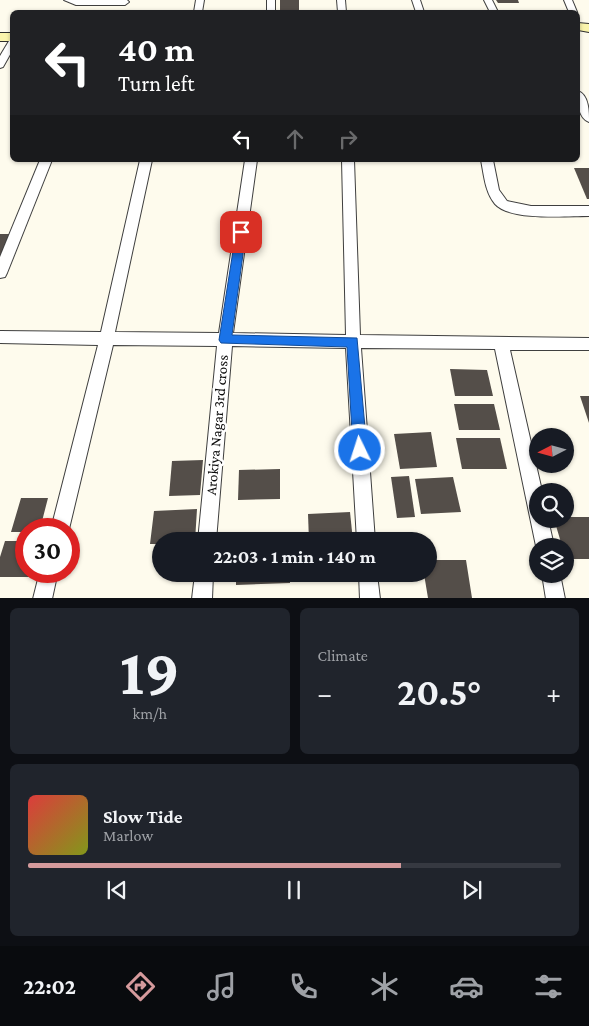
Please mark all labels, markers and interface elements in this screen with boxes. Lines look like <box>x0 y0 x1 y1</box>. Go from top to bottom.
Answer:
icon: left <box>35 30 100 95</box>
text: 40 m <box>118 30 195 69</box>
text: Turn left <box>118 71 195 96</box>
icon: left <box>228 125 256 153</box>
icon: ahead <box>281 125 309 153</box>
icon: right <box>334 125 362 153</box>
pin <box>220 211 262 253</box>
icon: arrive <box>227 218 255 246</box>
street label: Arokiya Nagar 3rd cross <box>203 354 232 496</box>
position arrow <box>333 423 385 475</box>
north arrow <box>529 428 574 472</box>
map controls <box>529 428 574 583</box>
button: search <box>529 483 574 528</box>
speed limit sign: 30 <box>15 518 80 583</box>
button: layers <box>529 538 574 583</box>
text: 22:03 · 1 min · 140 m <box>213 546 376 567</box>
text: 19 <box>120 636 180 708</box>
text: Climate <box>318 647 368 664</box>
text: 20.5° <box>397 671 482 713</box>
text: − <box>318 678 332 709</box>
text: + <box>546 678 561 709</box>
text: km/h <box>133 705 167 722</box>
text: Slow Tide <box>103 806 183 827</box>
text: Marlow <box>103 827 153 844</box>
icon: previous <box>103 876 131 904</box>
icon: pause <box>280 876 308 904</box>
icon: next <box>458 876 486 904</box>
icon: directions <box>123 969 158 1004</box>
icon: music <box>204 969 239 1004</box>
icon: phone <box>286 969 321 1004</box>
icon: climate <box>367 969 402 1004</box>
icon: car <box>449 969 484 1004</box>
icon: filters <box>531 969 566 1004</box>
text: 22:02 <box>23 974 76 999</box>

